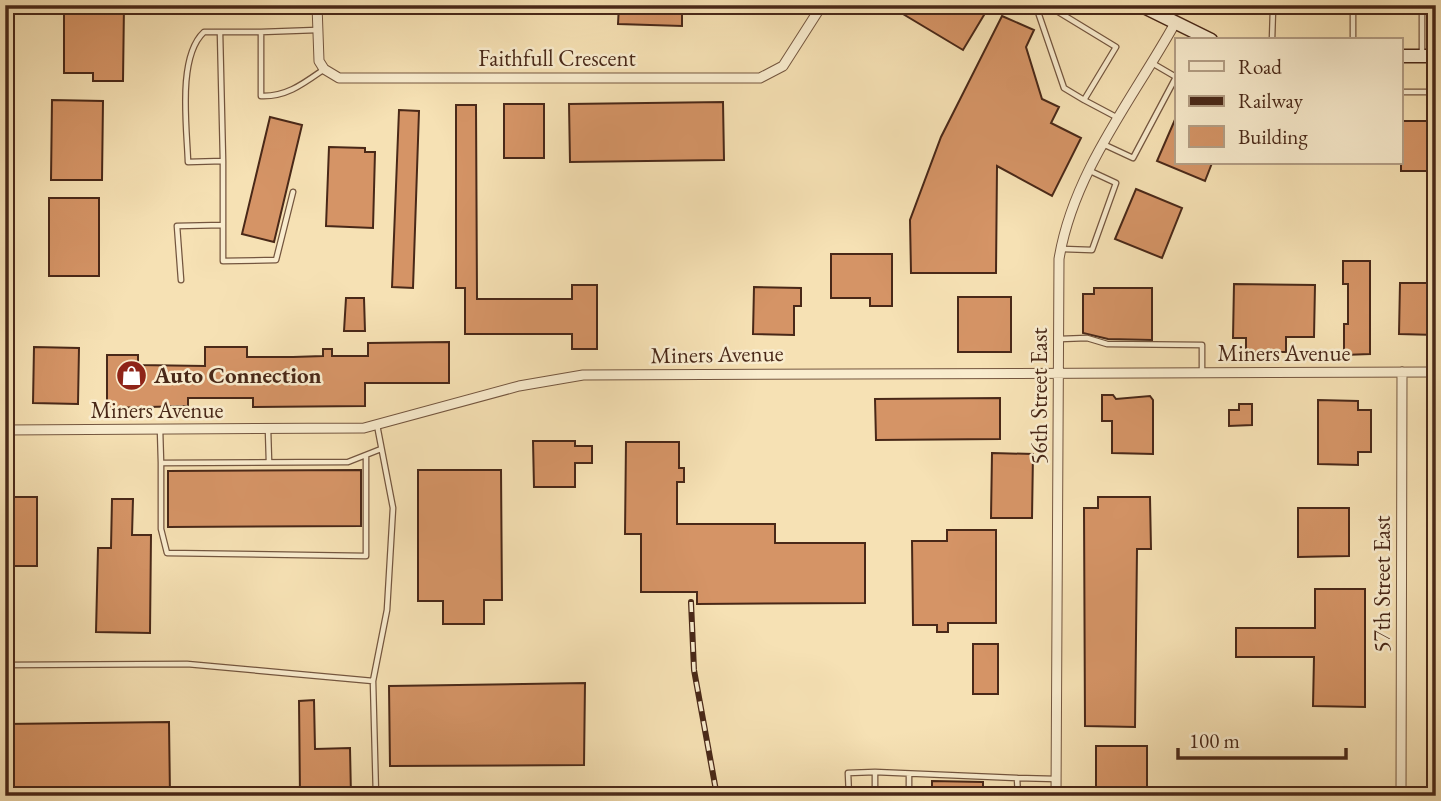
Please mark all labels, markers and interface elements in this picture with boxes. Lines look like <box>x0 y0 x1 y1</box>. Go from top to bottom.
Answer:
legend <box>1175 38 1402 164</box>
street label: Faithfull Crescent <box>478 43 637 73</box>
text: Road <box>1238 53 1282 80</box>
text: Railway <box>1238 87 1304 114</box>
text: Building <box>1238 123 1308 150</box>
street label: 56th Street East <box>1024 327 1054 465</box>
street label: Miners Avenue <box>650 338 784 370</box>
street label: Miners Avenue <box>1217 338 1351 368</box>
shop icon: Auto Connection <box>114 358 148 392</box>
place label: Auto Connection <box>153 360 322 390</box>
street label: Miners Avenue <box>90 395 224 425</box>
street label: 57th Street East <box>1367 515 1397 653</box>
scale bar <box>1178 717 1346 761</box>
text: 100 m <box>1189 727 1240 754</box>

